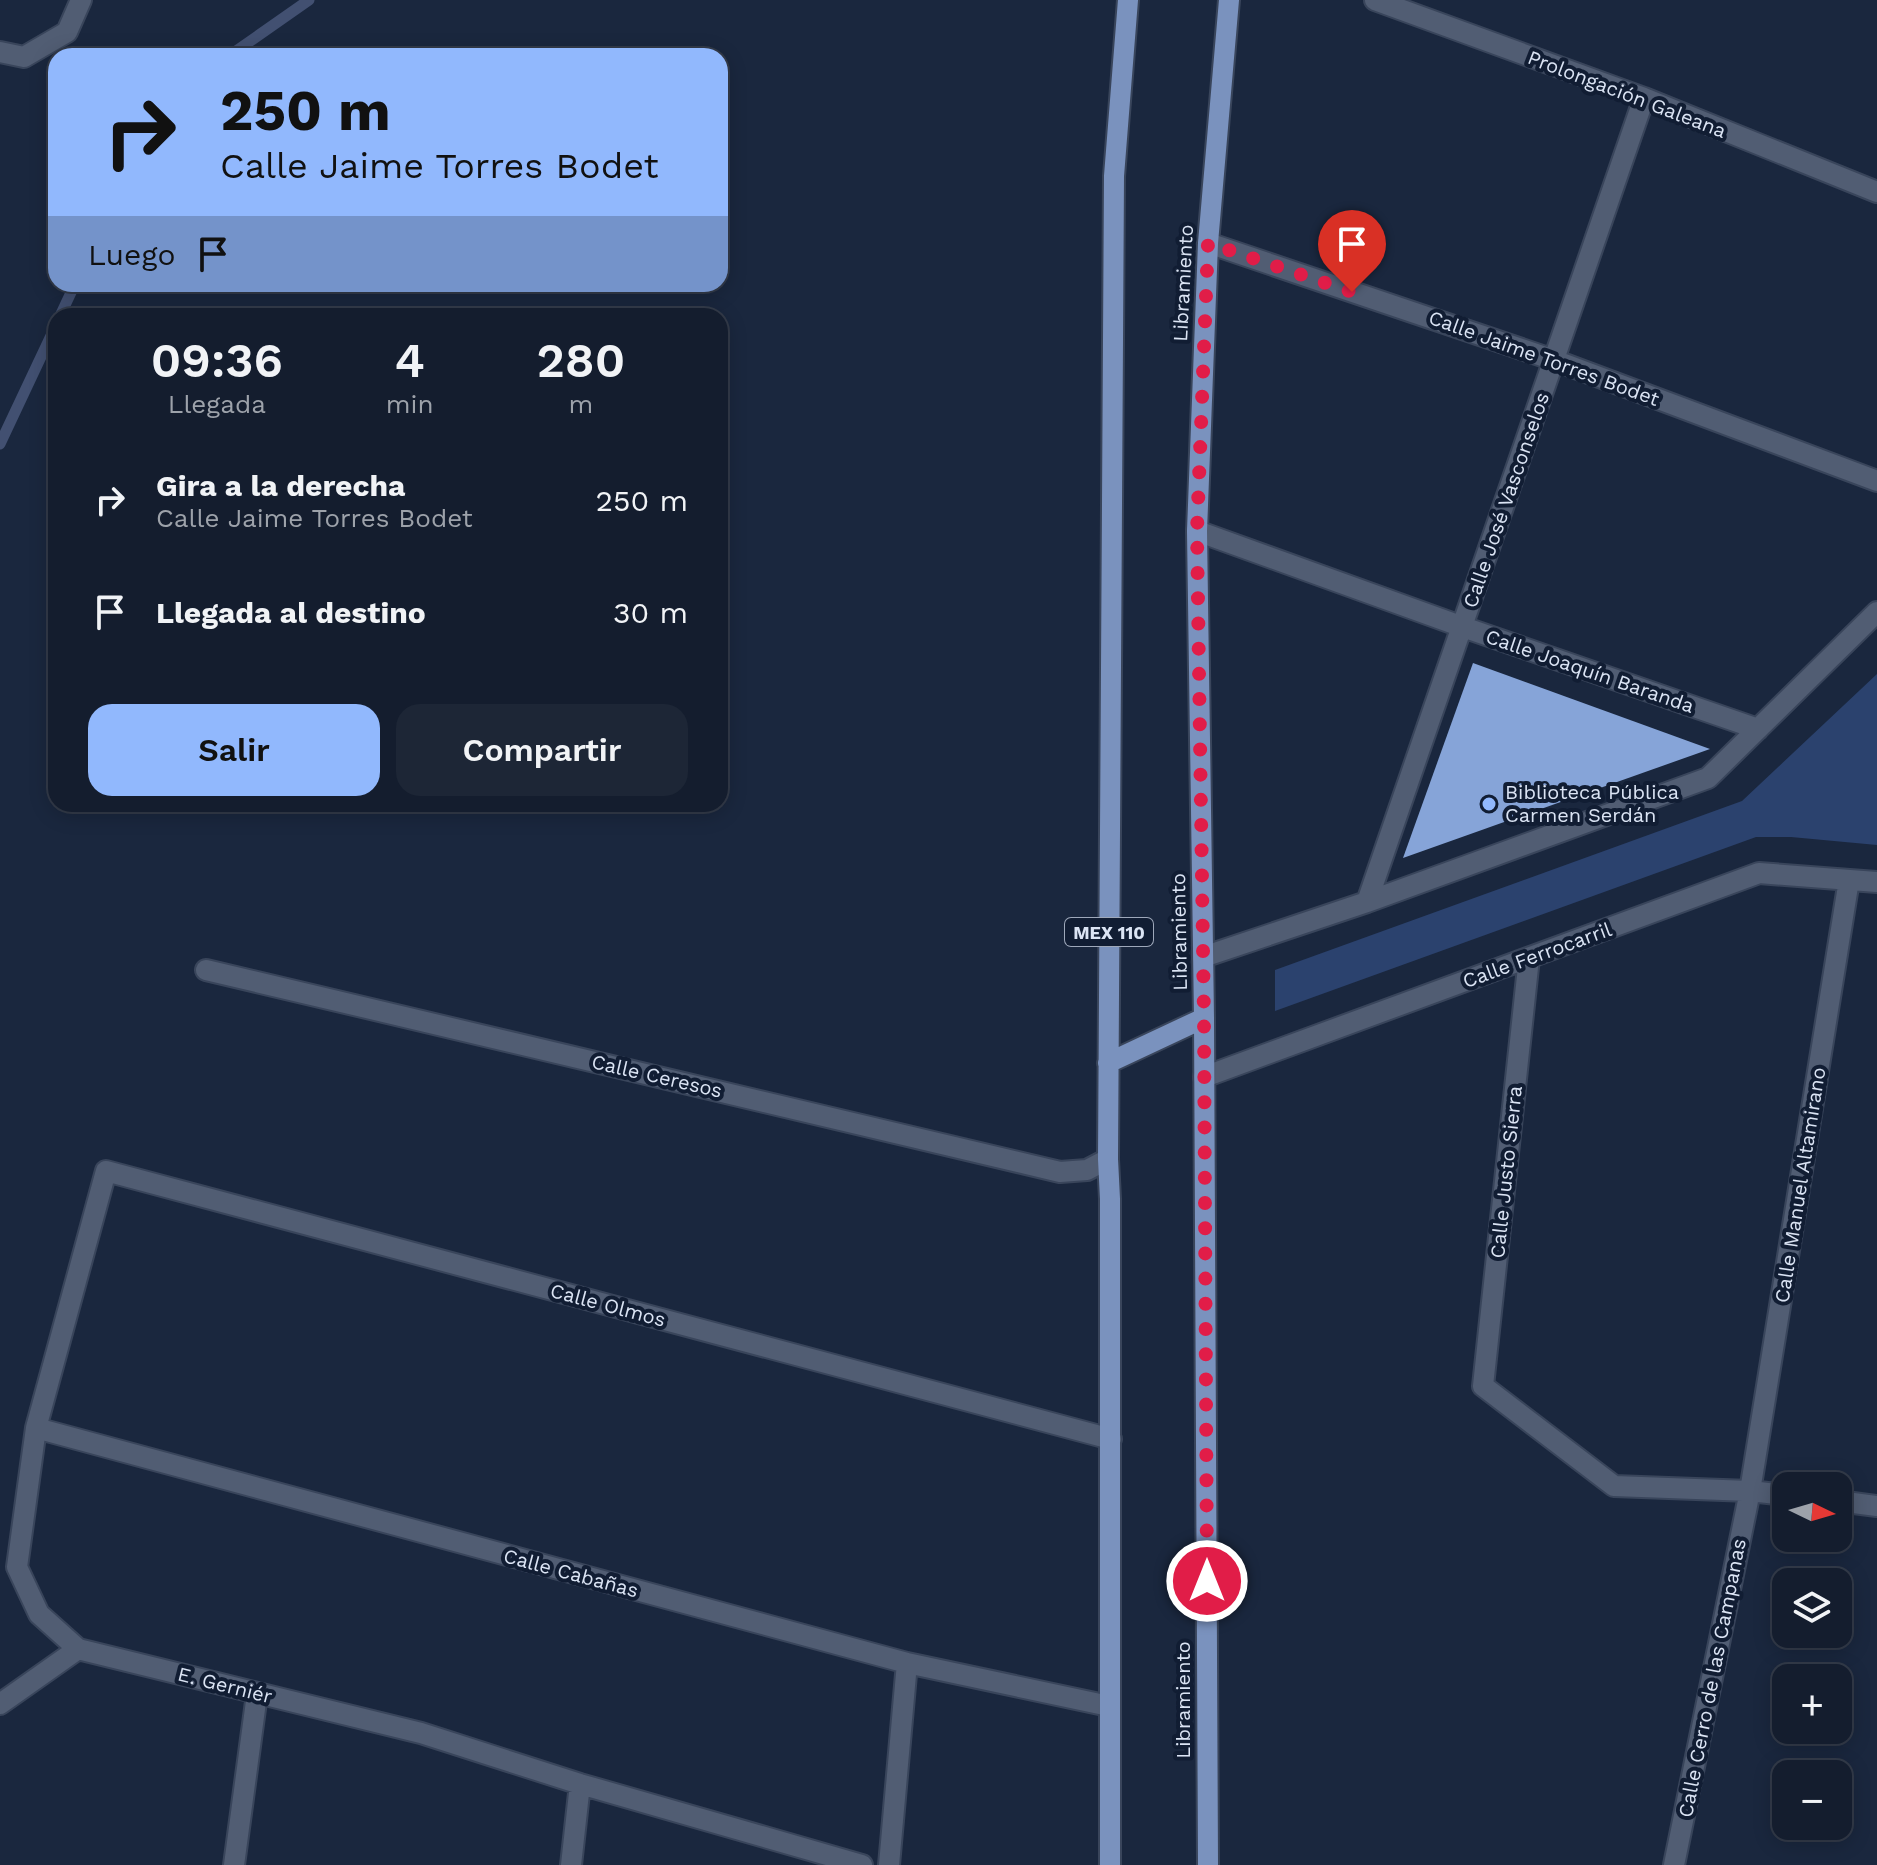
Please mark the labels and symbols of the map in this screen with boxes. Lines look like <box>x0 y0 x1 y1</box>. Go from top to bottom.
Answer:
street label: Prolongación Galeana <box>1524 45 1730 143</box>
pin <box>1318 210 1386 292</box>
street label: Libramiento <box>1168 224 1198 342</box>
street label: Calle Jaime Torres Bodet <box>1425 305 1663 411</box>
street label: Calle José Vasconselos <box>1458 389 1554 611</box>
street label: Calle Joaquín Baranda <box>1483 624 1697 718</box>
place label: Biblioteca Pública Carmen Serdán <box>1505 780 1679 827</box>
marker: Biblioteca Pública Carmen Serdán <box>1480 795 1498 813</box>
street label: Libramiento <box>1166 873 1192 991</box>
street label: Calle Ferrocarril <box>1459 917 1615 993</box>
road number: MEX 110 <box>1065 918 1153 946</box>
street label: Calle Ceresos <box>589 1049 725 1103</box>
street label: Calle Manuel Altamirano <box>1770 1065 1830 1305</box>
street label: Calle Justo Sierra <box>1485 1085 1527 1259</box>
street label: Calle Olmos <box>548 1278 668 1332</box>
north arrow <box>1772 1472 1852 1552</box>
street label: Calle Cerro de las Campanas <box>1673 1537 1751 1819</box>
position arrow <box>1165 1539 1249 1623</box>
street label: Calle Cabañas <box>501 1543 641 1603</box>
street label: Libramiento <box>1171 1641 1195 1759</box>
street label: E. Gerniér <box>175 1662 275 1708</box>

